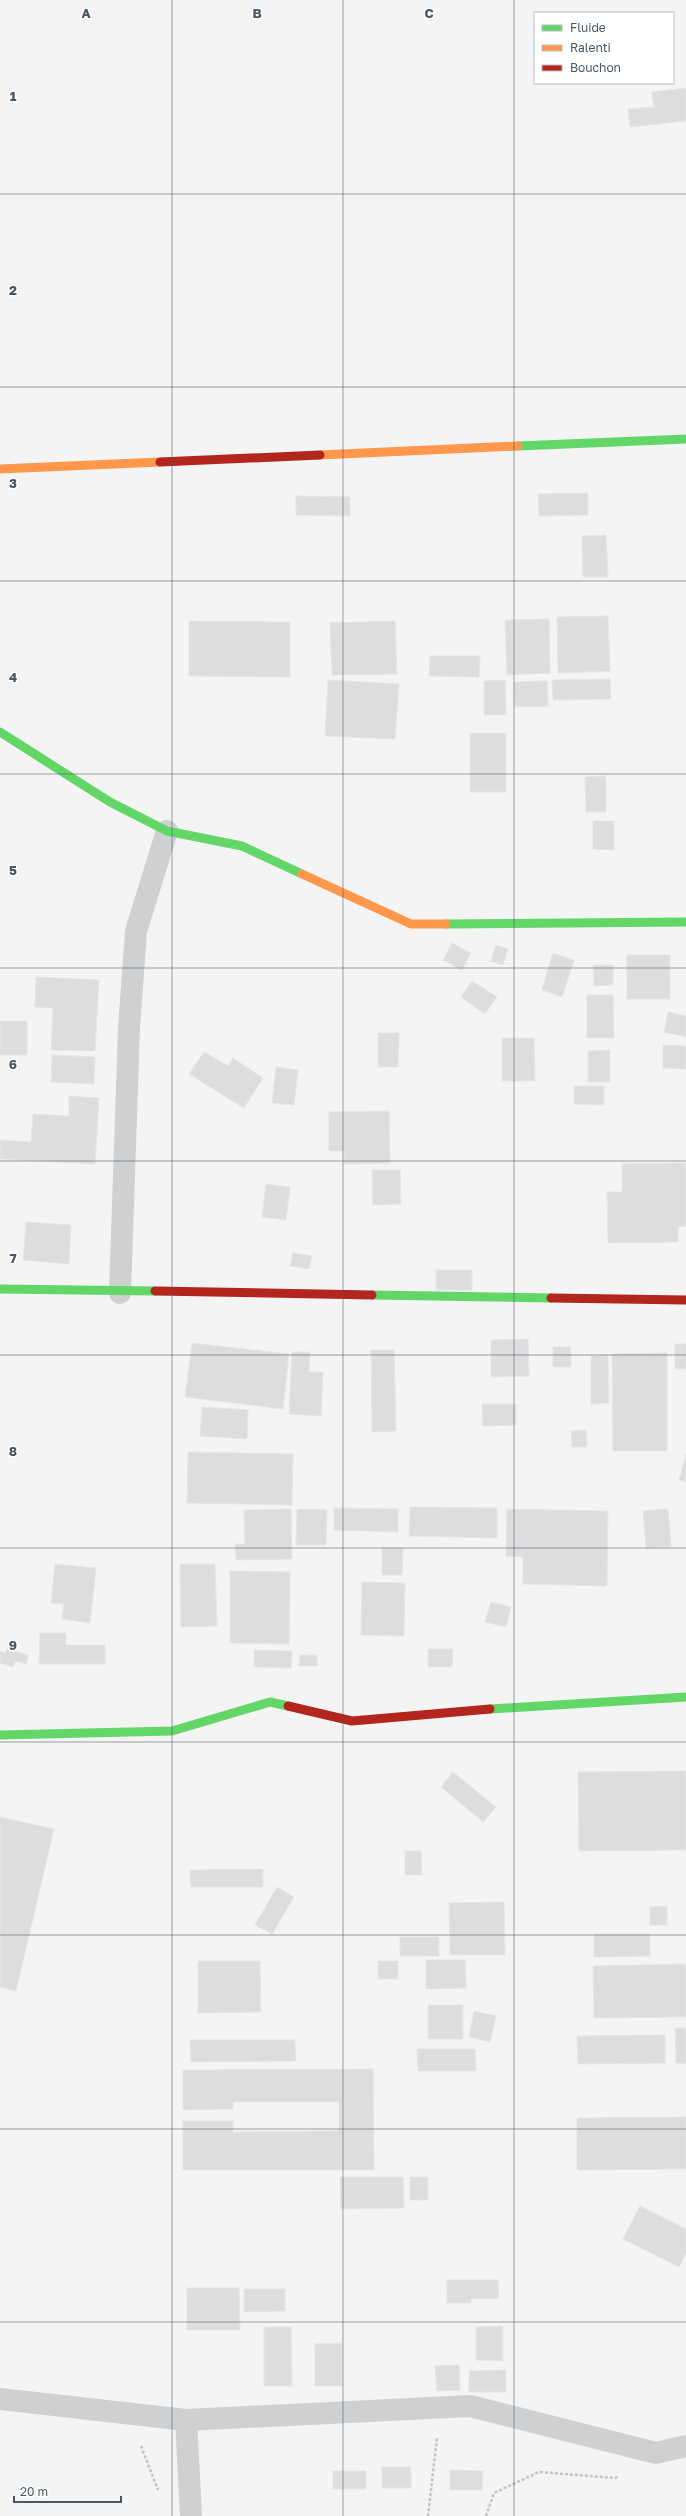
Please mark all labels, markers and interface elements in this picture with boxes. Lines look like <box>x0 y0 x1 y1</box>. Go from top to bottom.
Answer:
text: A <box>81 5 91 21</box>
text: B <box>252 5 262 21</box>
text: C <box>424 5 434 21</box>
legend <box>534 12 674 84</box>
text: Fluide <box>570 20 606 35</box>
text: Ralenti <box>570 40 611 55</box>
text: Bouchon <box>570 60 621 75</box>
text: 1 <box>10 88 17 104</box>
text: 2 <box>9 282 17 298</box>
text: 3 <box>9 475 17 491</box>
text: 4 <box>9 669 17 685</box>
text: 5 <box>9 862 17 878</box>
text: 6 <box>9 1056 17 1072</box>
text: 7 <box>9 1250 17 1266</box>
text: 8 <box>9 1443 17 1459</box>
text: 9 <box>9 1637 17 1653</box>
scale bar <box>14 2478 121 2504</box>
text: 20 m <box>20 2484 48 2499</box>

